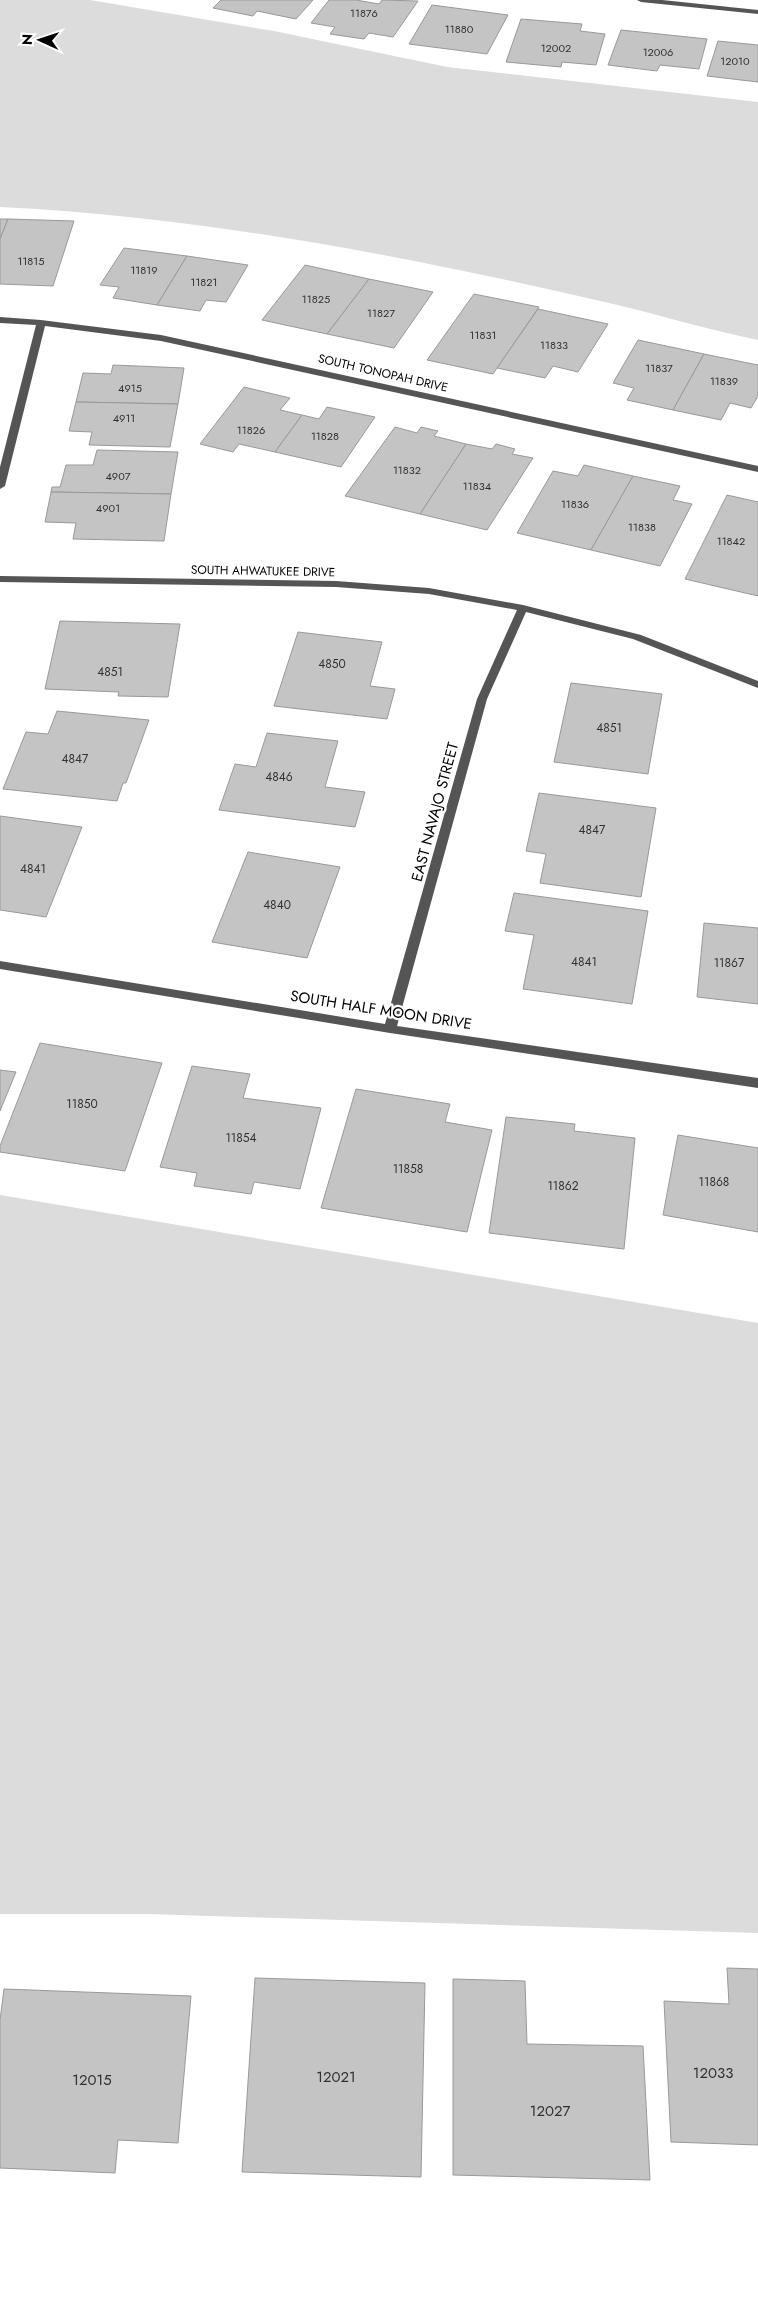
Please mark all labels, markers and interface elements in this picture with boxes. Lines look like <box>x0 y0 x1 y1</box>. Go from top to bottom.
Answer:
house number: 11876 <box>350 5 378 21</box>
north arrow <box>15 15 65 65</box>
house number: 11880 <box>445 21 474 37</box>
text: N <box>17 33 37 45</box>
house number: 12002 <box>541 40 571 56</box>
house number: 12006 <box>643 44 673 60</box>
house number: 12010 <box>720 53 750 69</box>
house number: 11815 <box>17 253 45 269</box>
house number: 11819 <box>130 262 158 278</box>
house number: 11821 <box>190 274 218 290</box>
house number: 11825 <box>302 291 330 307</box>
house number: 11827 <box>367 305 395 321</box>
house number: 11831 <box>470 327 496 343</box>
house number: 11833 <box>540 337 568 353</box>
street label: SOUTH TONOPAH DRIVE <box>316 349 450 397</box>
house number: 11837 <box>645 360 673 376</box>
house number: 11839 <box>710 373 738 389</box>
house number: 4915 <box>118 380 142 396</box>
house number: 4911 <box>113 410 135 426</box>
house number: 11826 <box>237 422 265 438</box>
house number: 11828 <box>311 428 339 444</box>
house number: 11832 <box>393 462 421 478</box>
house number: 4907 <box>105 468 131 484</box>
house number: 11834 <box>463 478 492 494</box>
house number: 11836 <box>561 496 589 512</box>
house number: 4901 <box>96 500 120 516</box>
house number: 11838 <box>628 519 656 535</box>
house number: 11842 <box>717 533 745 549</box>
street label: SOUTH AHWATUKEE DRIVE <box>191 561 335 581</box>
house number: 4850 <box>318 655 346 673</box>
house number: 4851 <box>97 663 123 681</box>
house number: 4851 <box>596 719 622 737</box>
street label: EAST NAVAJO STREET <box>406 740 464 884</box>
house number: 4847 <box>62 750 89 768</box>
house number: 4846 <box>265 768 293 786</box>
house number: 4847 <box>579 821 606 839</box>
house number: 4841 <box>20 860 46 878</box>
house number: 4840 <box>263 896 291 914</box>
house number: 4841 <box>571 953 597 971</box>
house number: 11867 <box>714 954 745 972</box>
street label: SOUTH HALF MOON DRIVE <box>289 985 473 1035</box>
house number: 11850 <box>66 1095 98 1113</box>
house number: 11854 <box>225 1129 257 1147</box>
house number: 11858 <box>393 1160 423 1178</box>
house number: 11868 <box>699 1173 729 1191</box>
house number: 11862 <box>547 1177 579 1195</box>
house number: 12033 <box>693 2062 733 2084</box>
house number: 12021 <box>316 2066 356 2088</box>
house number: 12015 <box>72 2069 112 2091</box>
house number: 12027 <box>530 2100 570 2122</box>

